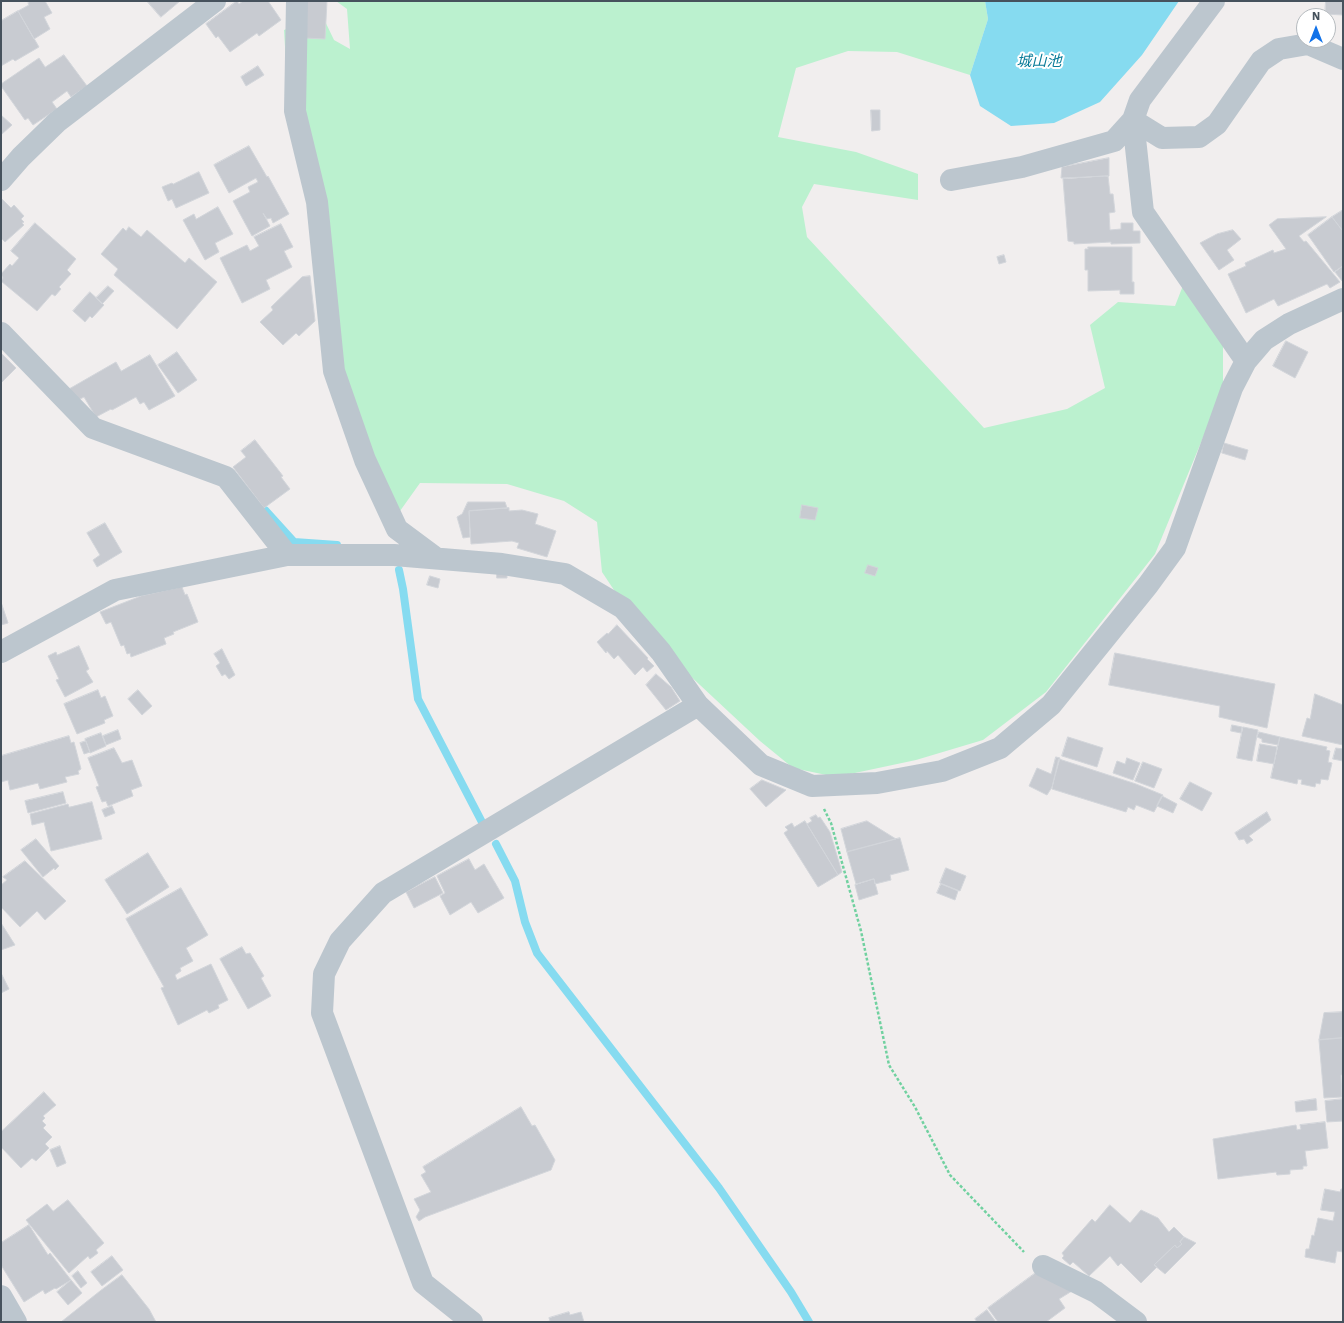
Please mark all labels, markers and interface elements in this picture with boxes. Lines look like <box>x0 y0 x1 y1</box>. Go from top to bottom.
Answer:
north arrow <box>1296 8 1336 48</box>
text: N <box>1312 10 1320 23</box>
water label: 城山池 <box>1017 53 1061 71</box>

